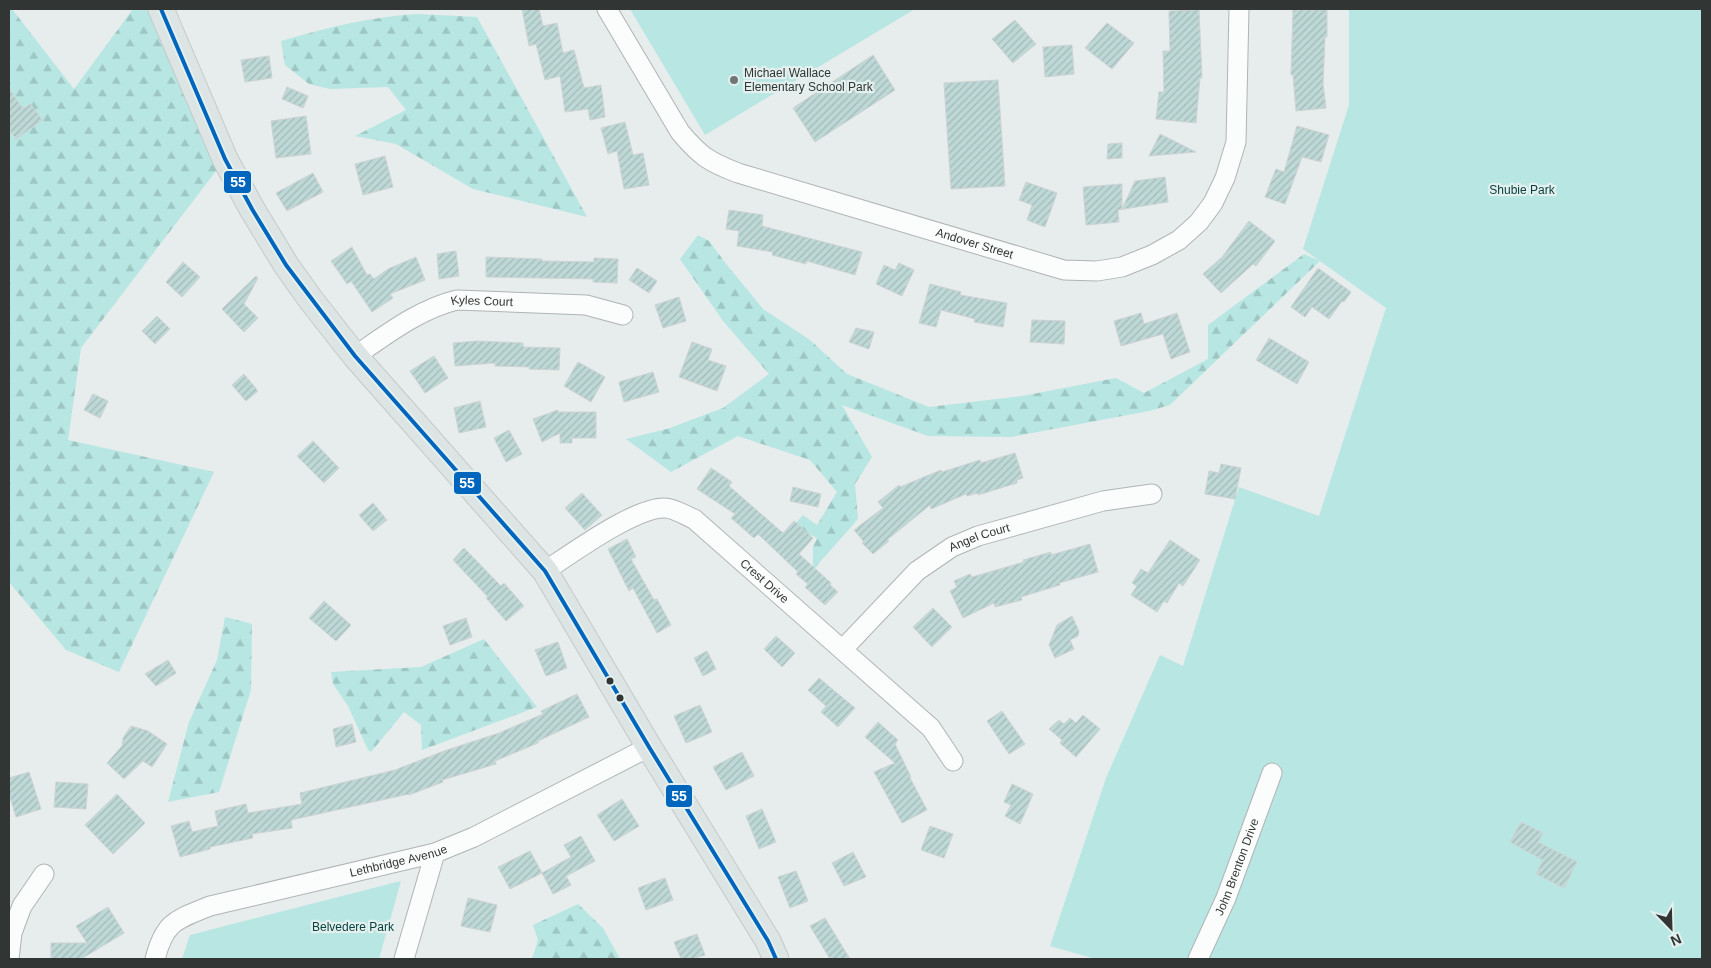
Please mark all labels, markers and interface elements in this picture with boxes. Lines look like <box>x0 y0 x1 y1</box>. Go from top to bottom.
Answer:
place label: Michael Wallace Elementary School Park <box>744 66 874 94</box>
marker: Michael Wallace Elementary School Park <box>728 74 740 86</box>
line badge: 55 <box>223 170 252 194</box>
text: 55 <box>230 174 246 190</box>
park label: Shubie Park <box>1489 183 1556 197</box>
street label: Andover Street <box>934 225 1016 262</box>
street label: Kyles Court <box>449 293 514 309</box>
line badge: 55 <box>453 471 482 495</box>
text: 55 <box>459 475 475 491</box>
street label: Angel Court <box>947 520 1012 554</box>
street label: Crest Drive <box>737 556 792 606</box>
unlabelled marker <box>605 676 615 686</box>
unlabelled marker <box>615 693 625 703</box>
line badge: 55 <box>665 784 693 808</box>
text: 55 <box>671 788 687 804</box>
street label: John Brenton Drive <box>1212 816 1262 918</box>
street label: Lethbridge Avenue <box>348 842 450 880</box>
north arrow <box>1646 903 1696 953</box>
park label: Belvedere Park <box>312 920 395 934</box>
text: N <box>1668 931 1684 949</box>

